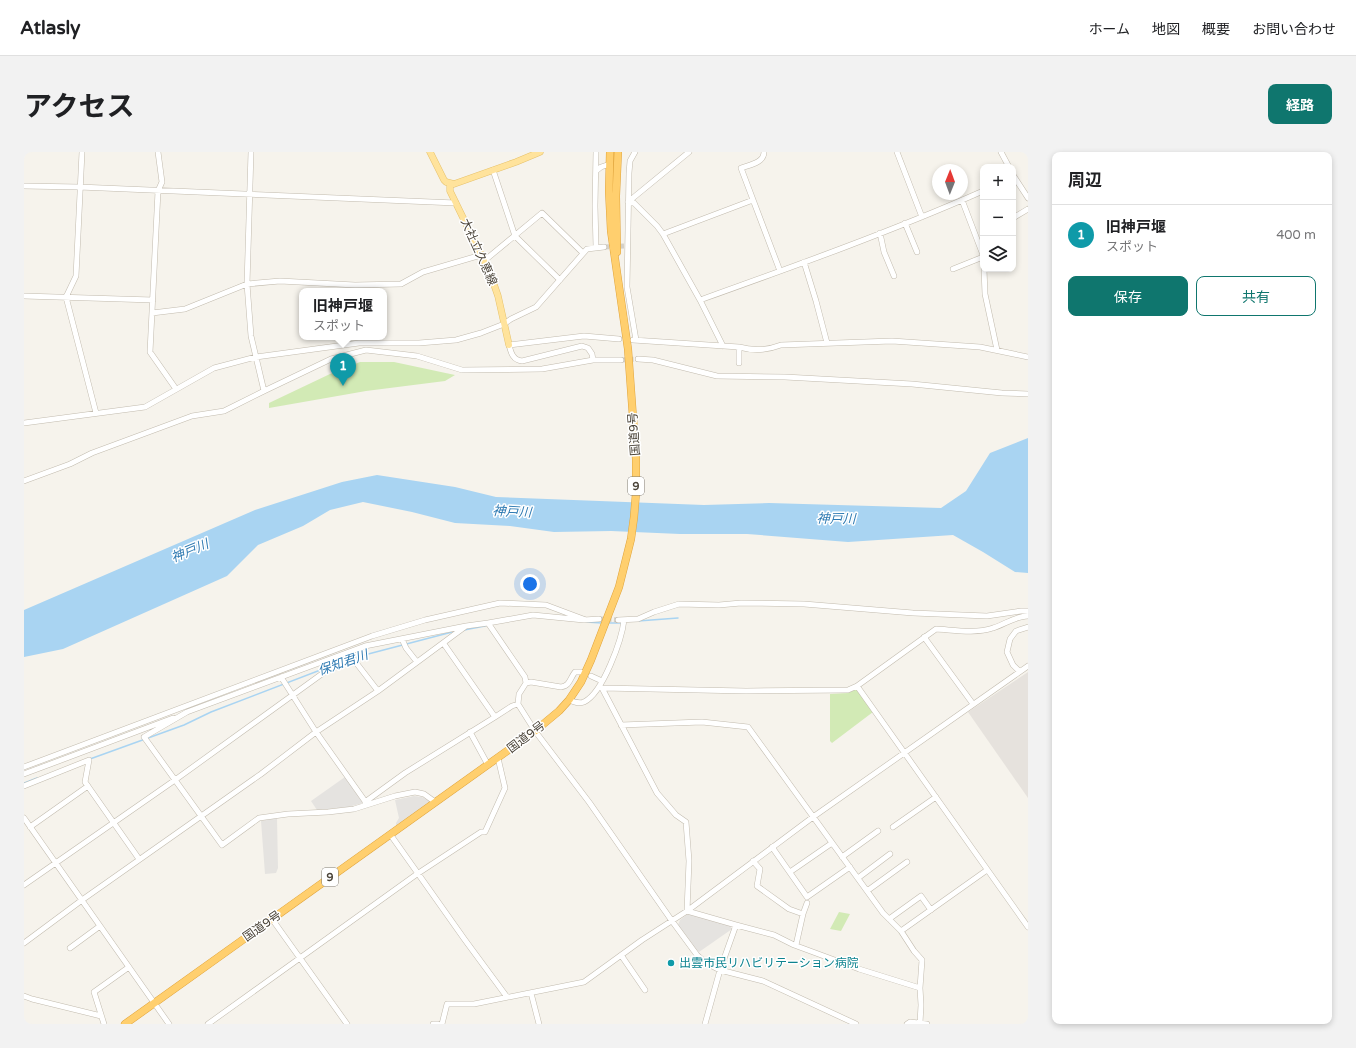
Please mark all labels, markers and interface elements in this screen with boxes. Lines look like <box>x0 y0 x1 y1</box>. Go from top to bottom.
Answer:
text: Atlasly <box>20 17 80 39</box>
text: ホーム <box>1088 21 1130 38</box>
text: 地図 <box>1152 21 1180 38</box>
text: 概要 <box>1202 21 1230 38</box>
text: お問い合わせ <box>1252 21 1336 38</box>
button: 経路 <box>1268 84 1332 124</box>
text: アクセス <box>24 90 135 124</box>
north arrow <box>932 164 968 200</box>
map controls <box>980 164 1016 272</box>
button: + <box>980 164 1016 200</box>
text: 周辺 <box>1068 170 1102 191</box>
button: − <box>980 200 1016 236</box>
street label: 大社立久恵線 <box>458 216 500 288</box>
text: 旧神戸堰 <box>1106 218 1166 236</box>
text: 1 <box>1077 227 1085 243</box>
text: 400 m <box>1276 227 1316 243</box>
button: layers <box>980 236 1016 272</box>
text: スポット <box>1106 239 1158 255</box>
button: 保存 <box>1068 276 1188 316</box>
button: 共有 <box>1196 276 1316 316</box>
popup <box>299 288 387 340</box>
text: 旧神戸堰 <box>313 297 373 315</box>
text: スポット <box>313 318 365 334</box>
pin: 1 <box>330 353 356 386</box>
street label: 国道9号 <box>625 412 643 456</box>
road number: 9 <box>628 477 644 495</box>
water label: 神戸川 <box>492 503 534 521</box>
water label: 神戸川 <box>816 511 858 527</box>
water label: 神戸川 <box>169 535 213 566</box>
your location <box>520 574 540 594</box>
water label: 保知君川 <box>316 646 372 679</box>
street label: 国道9号 <box>504 718 548 756</box>
road number: 9 <box>322 868 338 886</box>
street label: 国道9号 <box>240 908 284 944</box>
place label: 出雲市民リハビリテーション病院 <box>679 956 859 970</box>
marker: 出雲市民リハビリテーション病院 <box>666 958 676 968</box>

